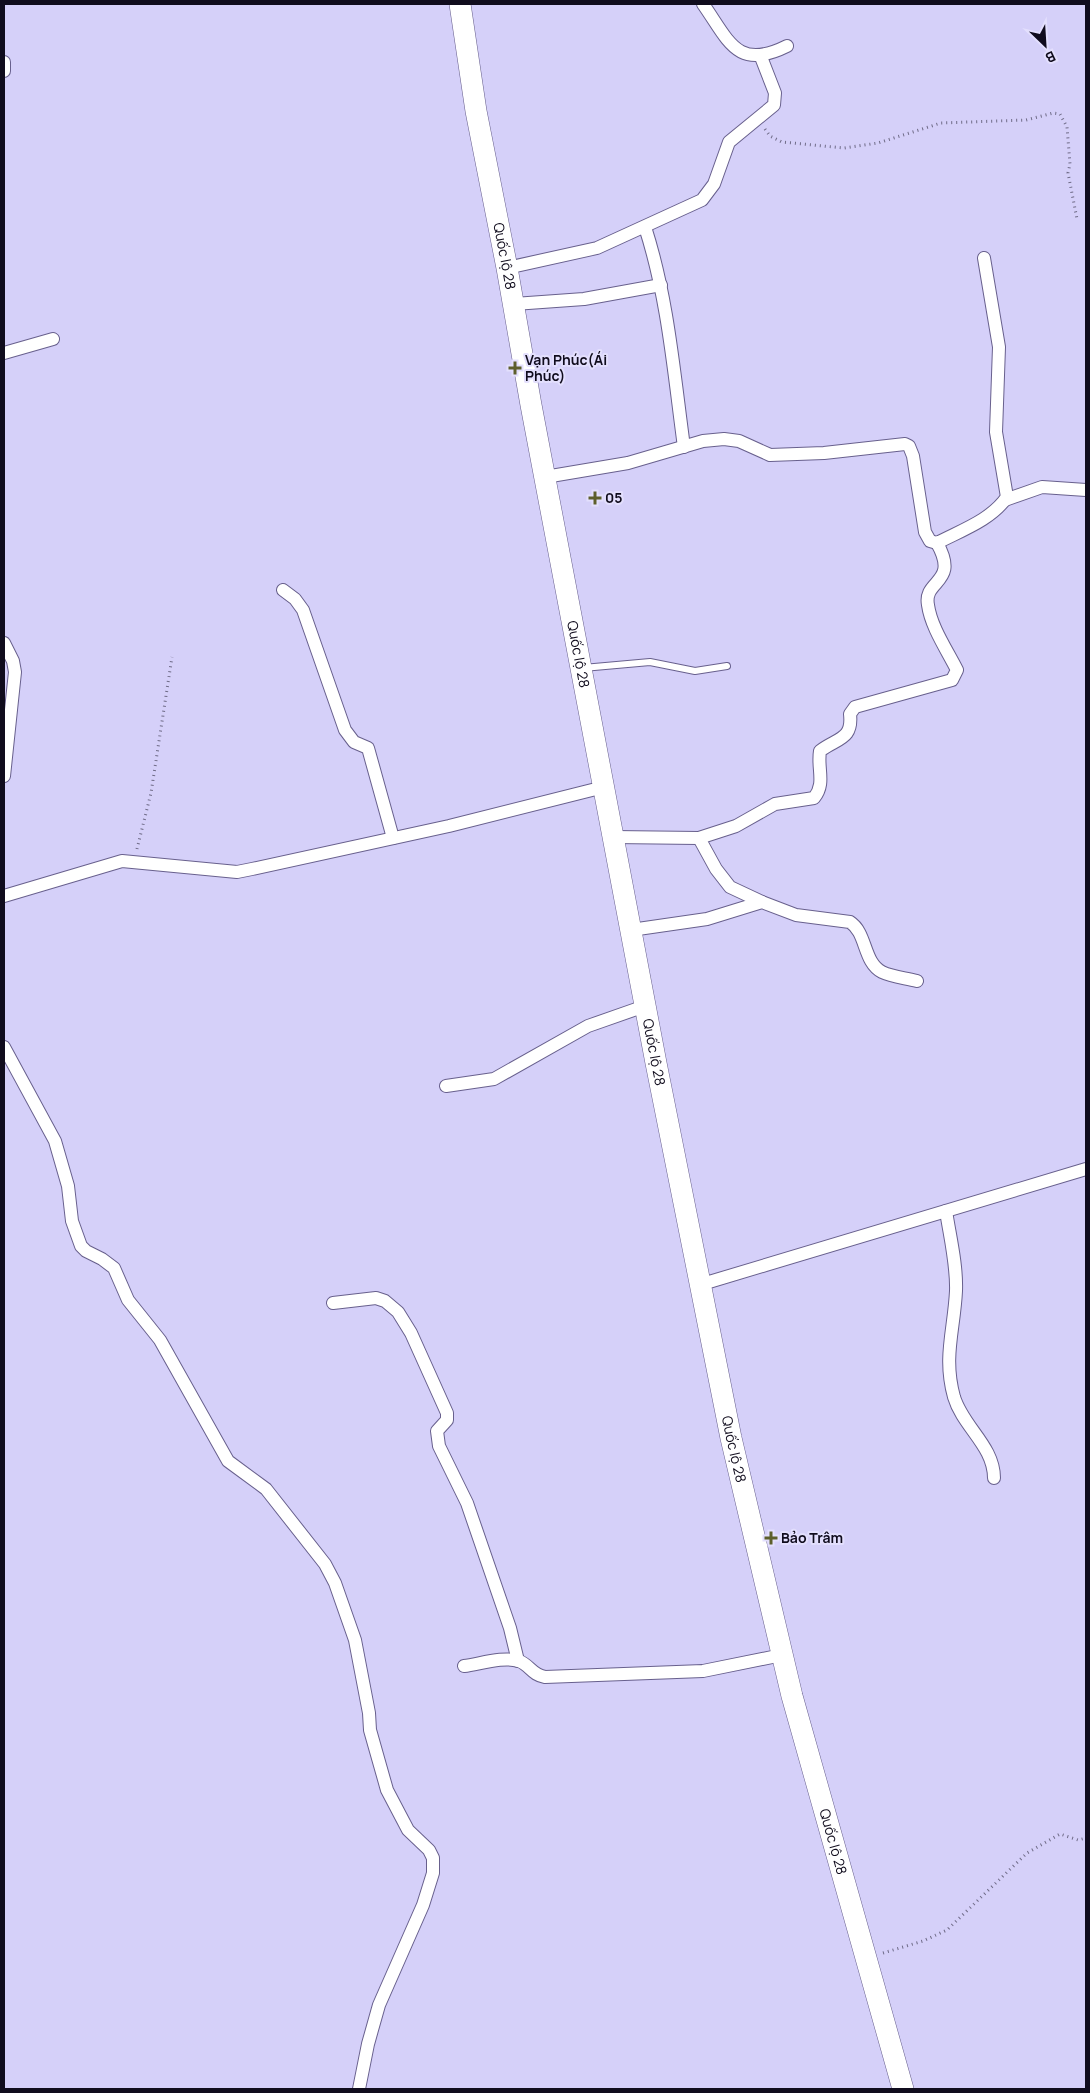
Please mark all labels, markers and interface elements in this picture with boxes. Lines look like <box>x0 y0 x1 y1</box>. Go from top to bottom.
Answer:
north arrow <box>1020 20 1070 70</box>
text: B <box>1043 47 1059 68</box>
street label: Quốc lộ 28 <box>489 221 521 291</box>
place label: Vạn Phúc(Ái Phúc) <box>525 350 607 385</box>
marker: Vạn Phúc(Ái Phúc) <box>509 362 521 374</box>
place label: 05 <box>605 488 622 507</box>
marker: 05 <box>589 492 601 504</box>
street label: Quốc lộ 28 <box>563 619 594 689</box>
street label: Quốc lộ 28 <box>639 1017 670 1087</box>
street label: Quốc lộ 28 <box>718 1414 751 1484</box>
place label: Bảo Trâm <box>781 1528 843 1547</box>
marker: Bảo Trâm <box>765 1532 777 1544</box>
street label: Quốc lộ 28 <box>815 1806 852 1877</box>

